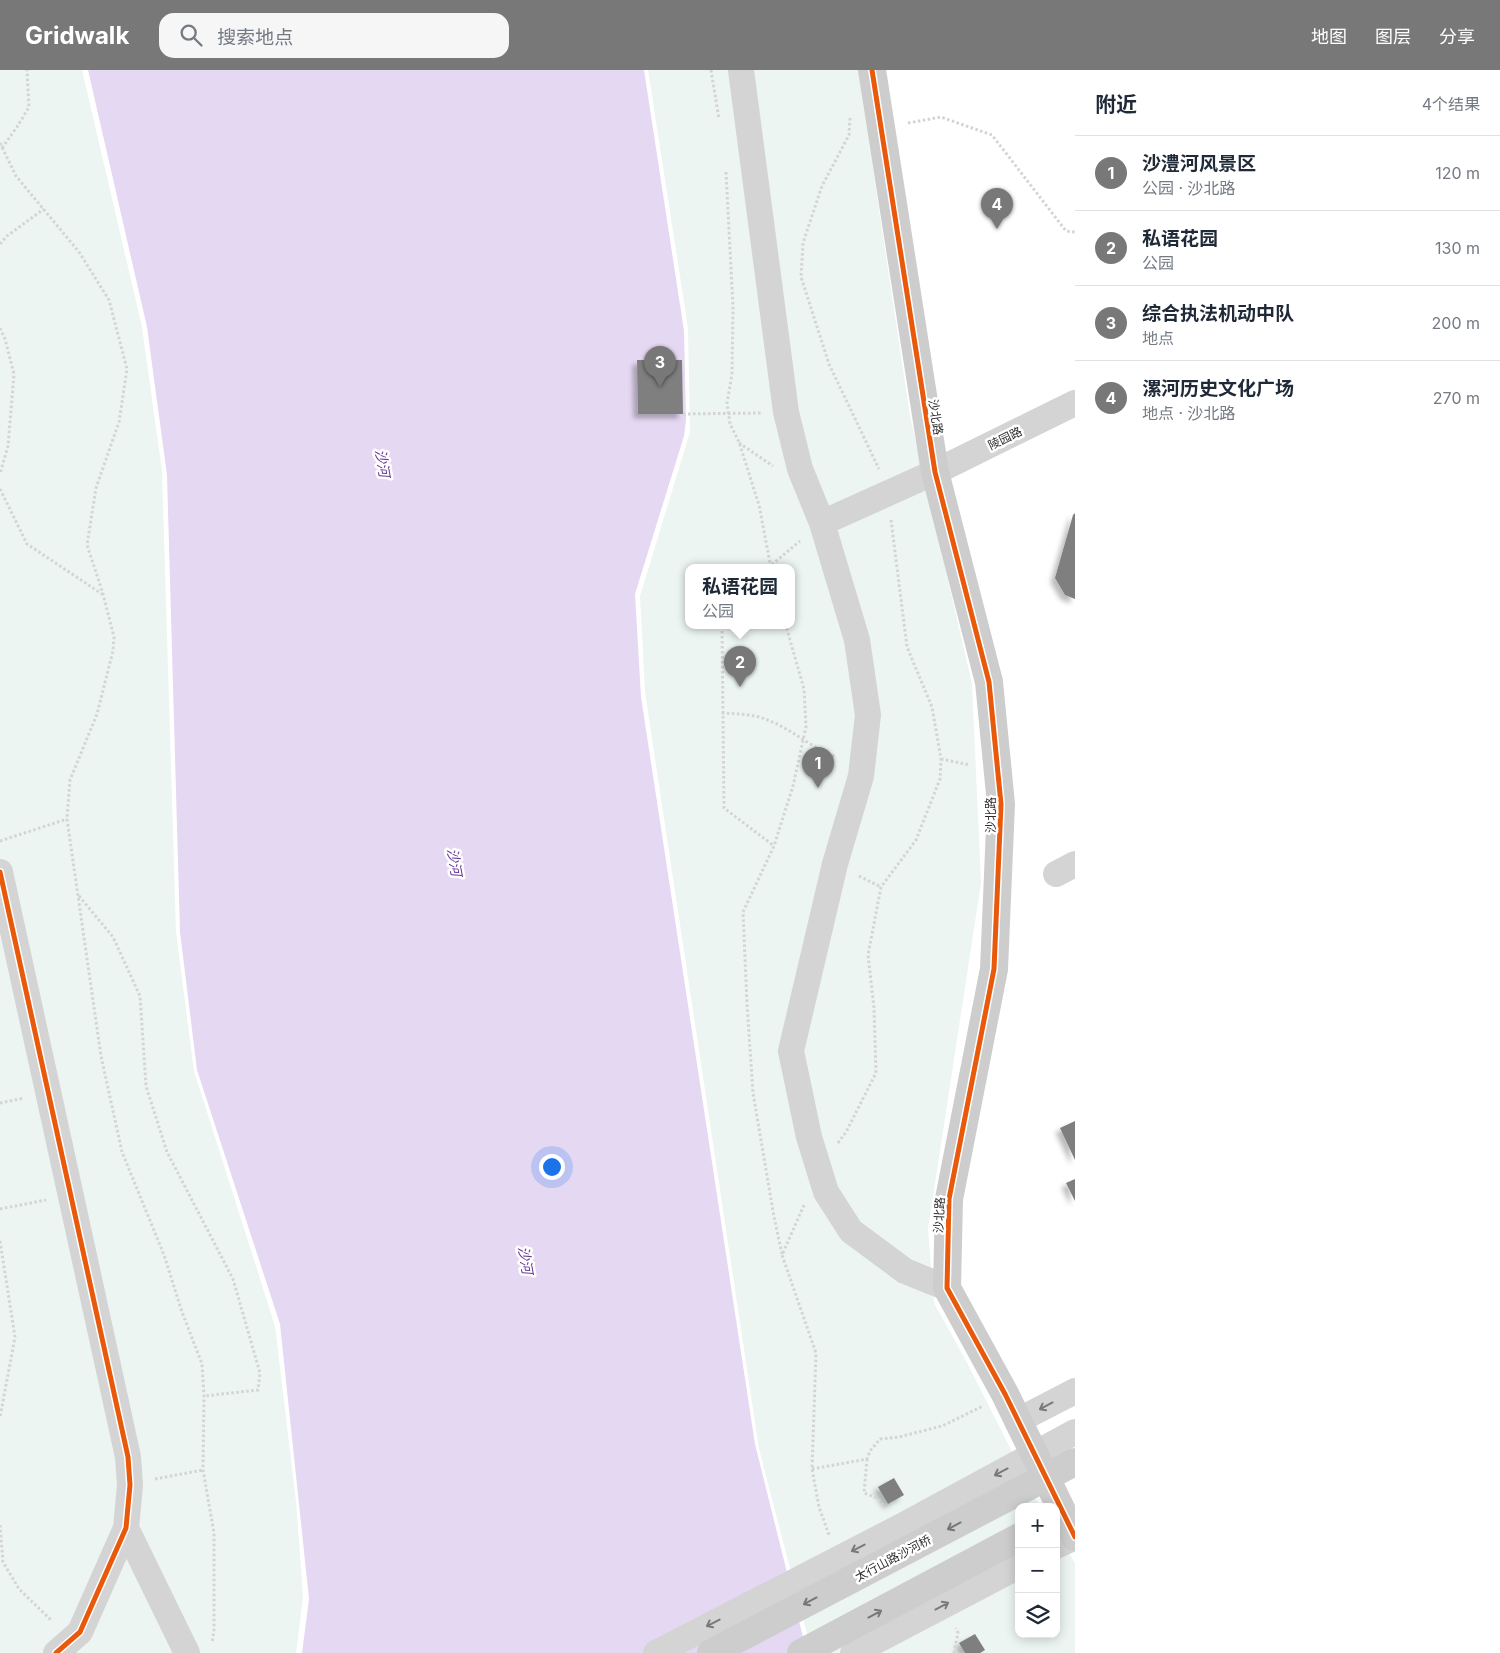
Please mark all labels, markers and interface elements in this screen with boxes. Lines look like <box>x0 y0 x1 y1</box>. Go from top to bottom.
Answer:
search box <box>159 13 509 58</box>
text: Gridwalk <box>25 21 129 50</box>
icon: search <box>177 21 205 49</box>
text: 搜索地点 <box>217 26 293 49</box>
text: 地图 <box>1311 26 1347 47</box>
text: 图层 <box>1375 26 1411 47</box>
text: 分享 <box>1439 26 1475 47</box>
text: 附近 <box>1095 92 1137 117</box>
text: 4个结果 <box>1422 94 1480 114</box>
text: 沙澧河风景区 <box>1142 152 1256 175</box>
text: 1 <box>1108 163 1114 183</box>
text: 120 m <box>1435 163 1480 183</box>
text: 公园 · 沙北路 <box>1142 178 1236 198</box>
pin: 4 <box>981 188 1013 229</box>
text: 私语花园 <box>1142 227 1218 250</box>
text: 2 <box>1106 238 1116 258</box>
text: 130 m <box>1435 238 1480 258</box>
text: 公园 <box>1142 253 1174 273</box>
text: 综合执法机动中队 <box>1142 302 1294 325</box>
text: 3 <box>1106 313 1116 333</box>
text: 200 m <box>1432 313 1480 333</box>
text: 地点 <box>1142 328 1174 348</box>
pin: 3 <box>644 346 676 387</box>
text: 漯河历史文化广场 <box>1142 377 1294 400</box>
text: 4 <box>1106 388 1116 408</box>
text: 270 m <box>1433 388 1480 408</box>
street label: 沙北路 <box>926 398 946 436</box>
text: 地点 · 沙北路 <box>1142 403 1236 423</box>
street label: 陵园路 <box>986 423 1024 453</box>
water label: 沙河 <box>372 448 394 481</box>
popup <box>685 564 795 629</box>
text: 私语花园 <box>702 575 778 598</box>
text: 公园 <box>702 601 734 621</box>
pin: 2 <box>724 646 756 687</box>
pin: 1 <box>802 747 834 788</box>
street label: 沙北路 <box>983 797 998 833</box>
water label: 沙河 <box>444 847 466 880</box>
your location <box>539 1154 565 1180</box>
street label: 沙北路 <box>931 1197 947 1233</box>
water label: 沙河 <box>515 1245 537 1278</box>
one-way arrow <box>1039 1402 1054 1411</box>
one-way arrow <box>994 1468 1009 1477</box>
map controls <box>1015 1503 1060 1638</box>
button: + <box>1015 1503 1060 1548</box>
one-way arrow <box>948 1521 962 1531</box>
street label: 太行山路沙河桥 <box>852 1532 934 1584</box>
one-way arrow <box>850 1543 865 1553</box>
button: − <box>1015 1548 1060 1593</box>
button: layers <box>1015 1593 1060 1638</box>
one-way arrow <box>803 1596 818 1606</box>
one-way arrow <box>935 1601 950 1611</box>
one-way arrow <box>868 1608 882 1618</box>
one-way arrow <box>706 1618 721 1628</box>

